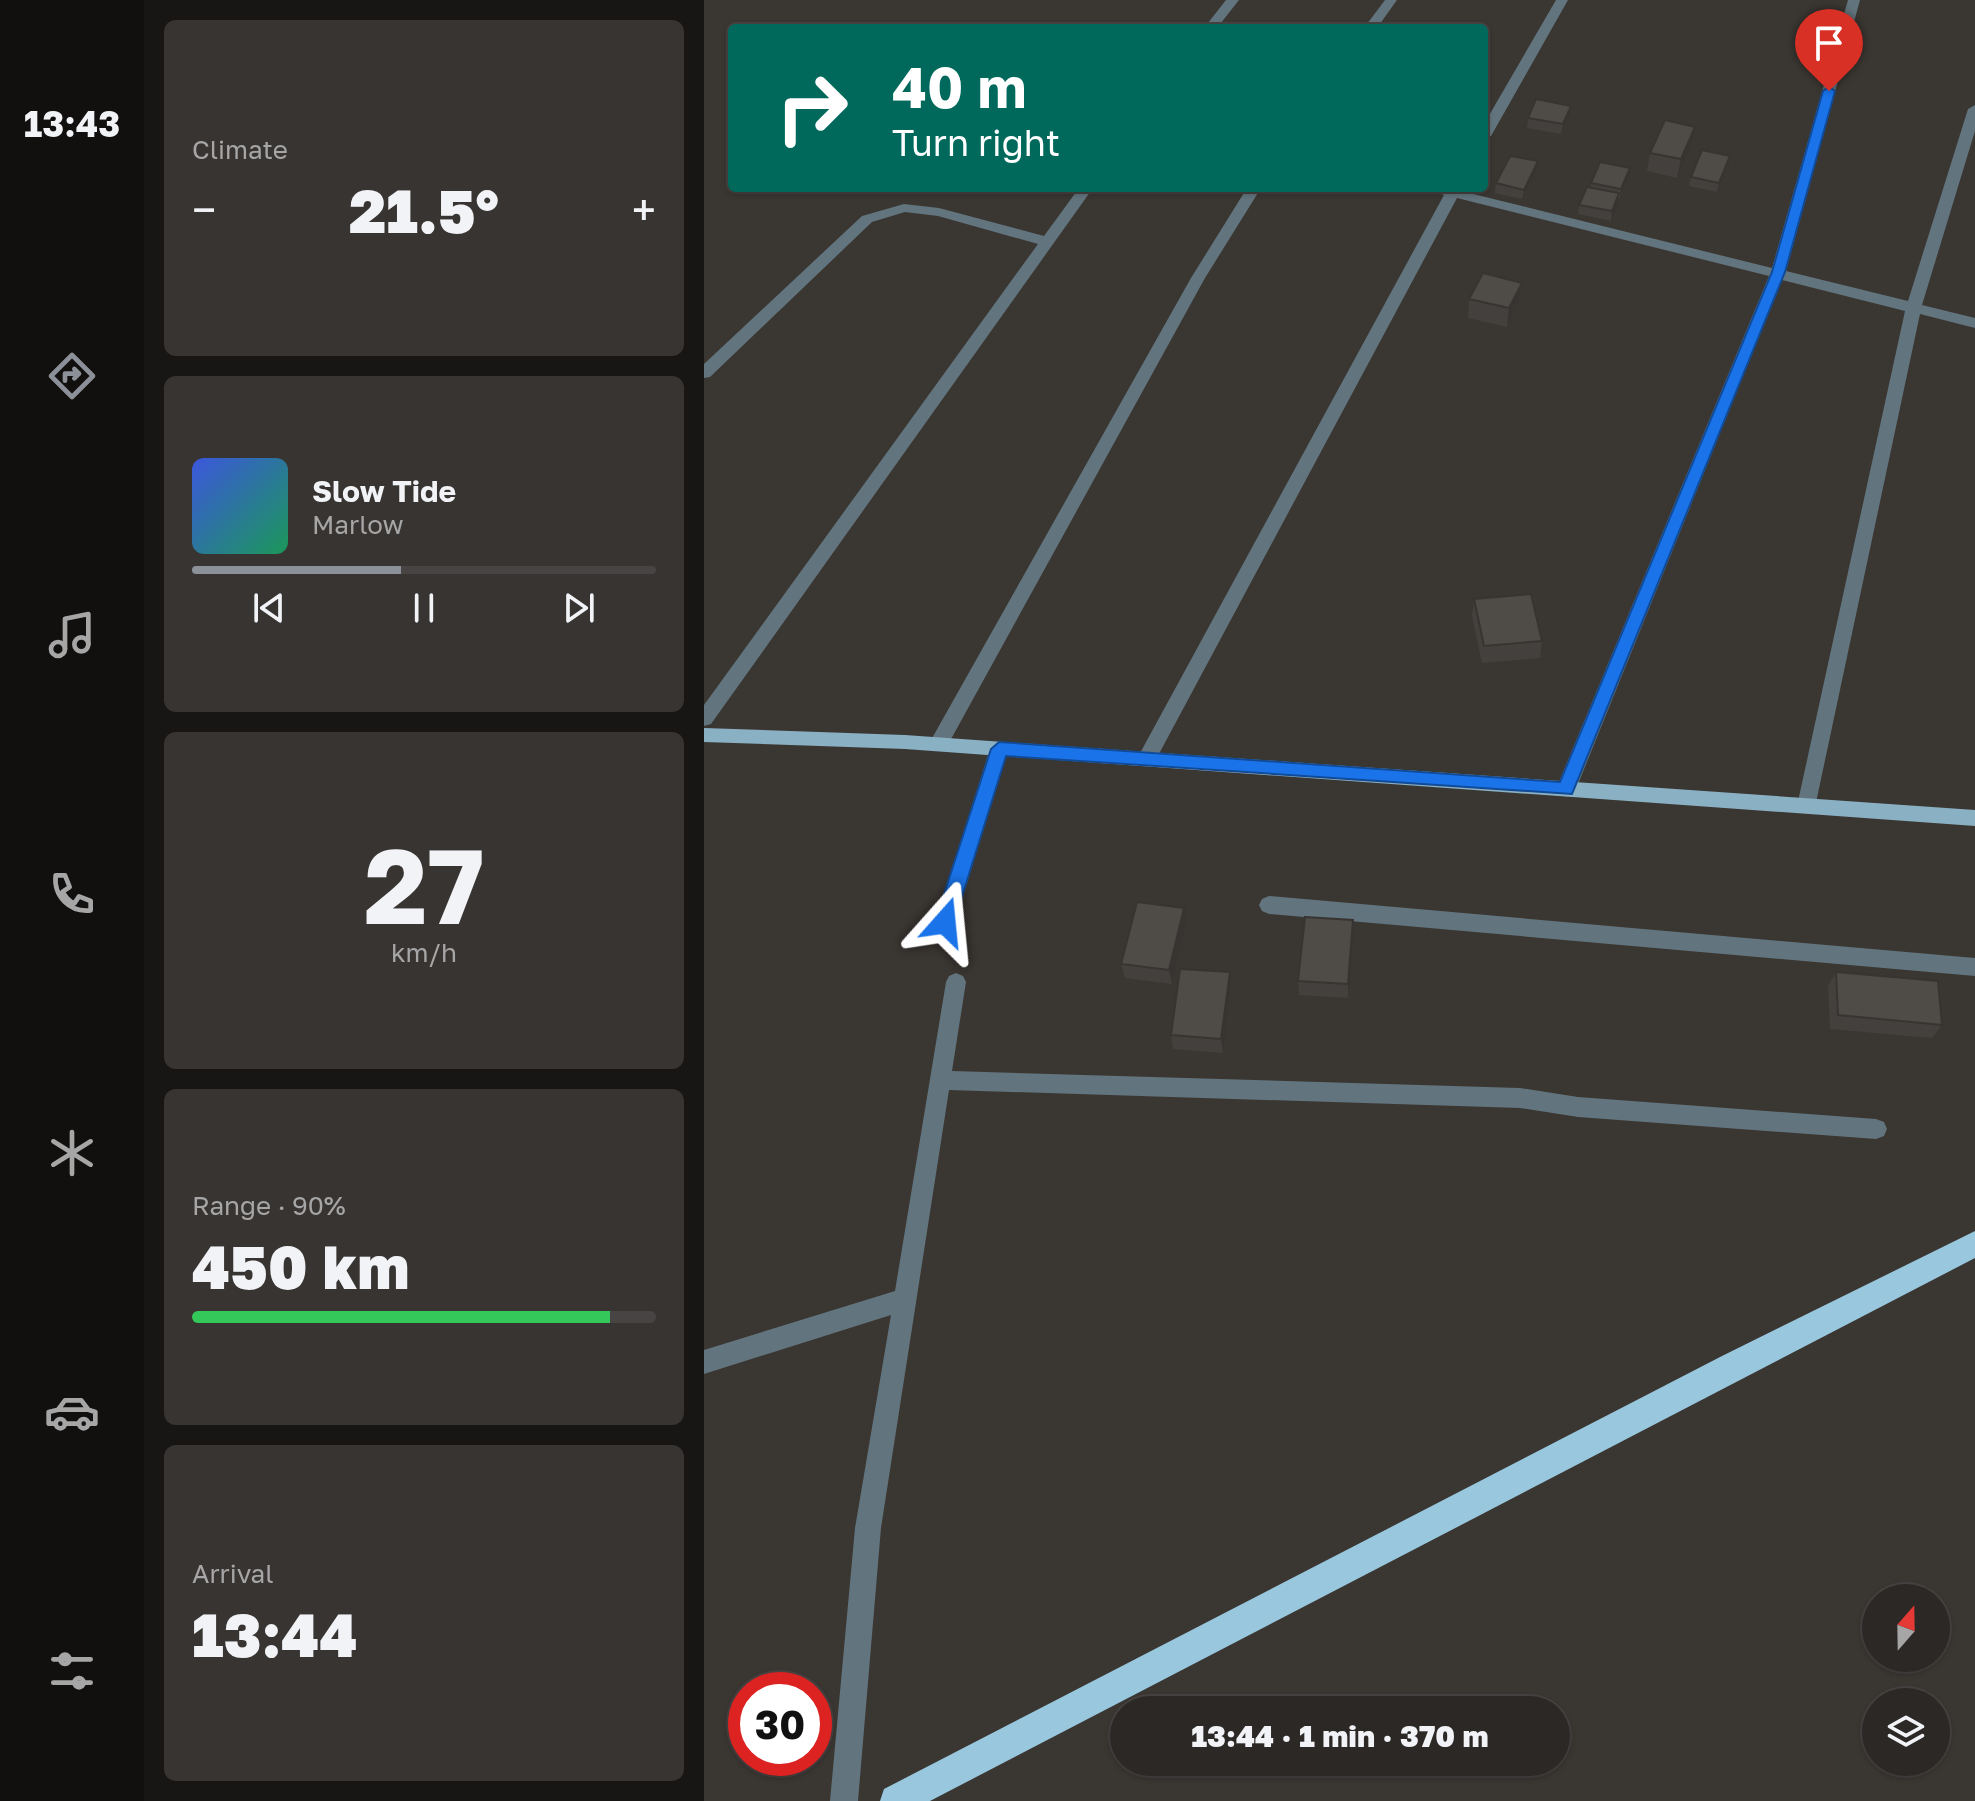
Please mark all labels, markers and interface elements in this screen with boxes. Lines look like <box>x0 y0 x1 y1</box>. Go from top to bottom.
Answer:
pin <box>1795 9 1863 91</box>
icon: arrive <box>1807 21 1851 65</box>
text: 40 m <box>892 53 1026 120</box>
icon: right <box>760 56 864 160</box>
text: 13:43 <box>24 102 120 145</box>
text: Turn right <box>892 121 1060 164</box>
text: Climate <box>192 134 288 165</box>
text: 21.5° <box>349 174 499 246</box>
text: − <box>192 183 216 236</box>
text: + <box>632 183 656 236</box>
icon: directions <box>44 348 100 404</box>
text: Slow Tide <box>312 473 456 509</box>
text: Marlow <box>312 509 404 540</box>
icon: previous <box>247 586 291 630</box>
icon: pause <box>402 586 446 630</box>
icon: next <box>557 586 601 630</box>
icon: music <box>44 607 100 663</box>
text: 27 <box>364 822 484 947</box>
icon: phone <box>44 866 100 922</box>
position arrow <box>903 880 987 964</box>
text: km/h <box>391 937 457 968</box>
icon: climate <box>44 1125 100 1181</box>
text: Range · 90% <box>192 1190 346 1221</box>
text: 450 km <box>192 1230 409 1302</box>
icon: car <box>44 1384 100 1440</box>
text: Arrival <box>192 1558 273 1589</box>
north arrow <box>1862 1584 1950 1672</box>
map controls <box>1862 1584 1950 1776</box>
text: 13:44 <box>192 1598 357 1670</box>
icon: filters <box>44 1643 100 1699</box>
speed limit sign: 30 <box>728 1672 832 1776</box>
button: layers <box>1862 1688 1950 1776</box>
text: 13:44 · 1 min · 370 m <box>1191 1718 1489 1754</box>

